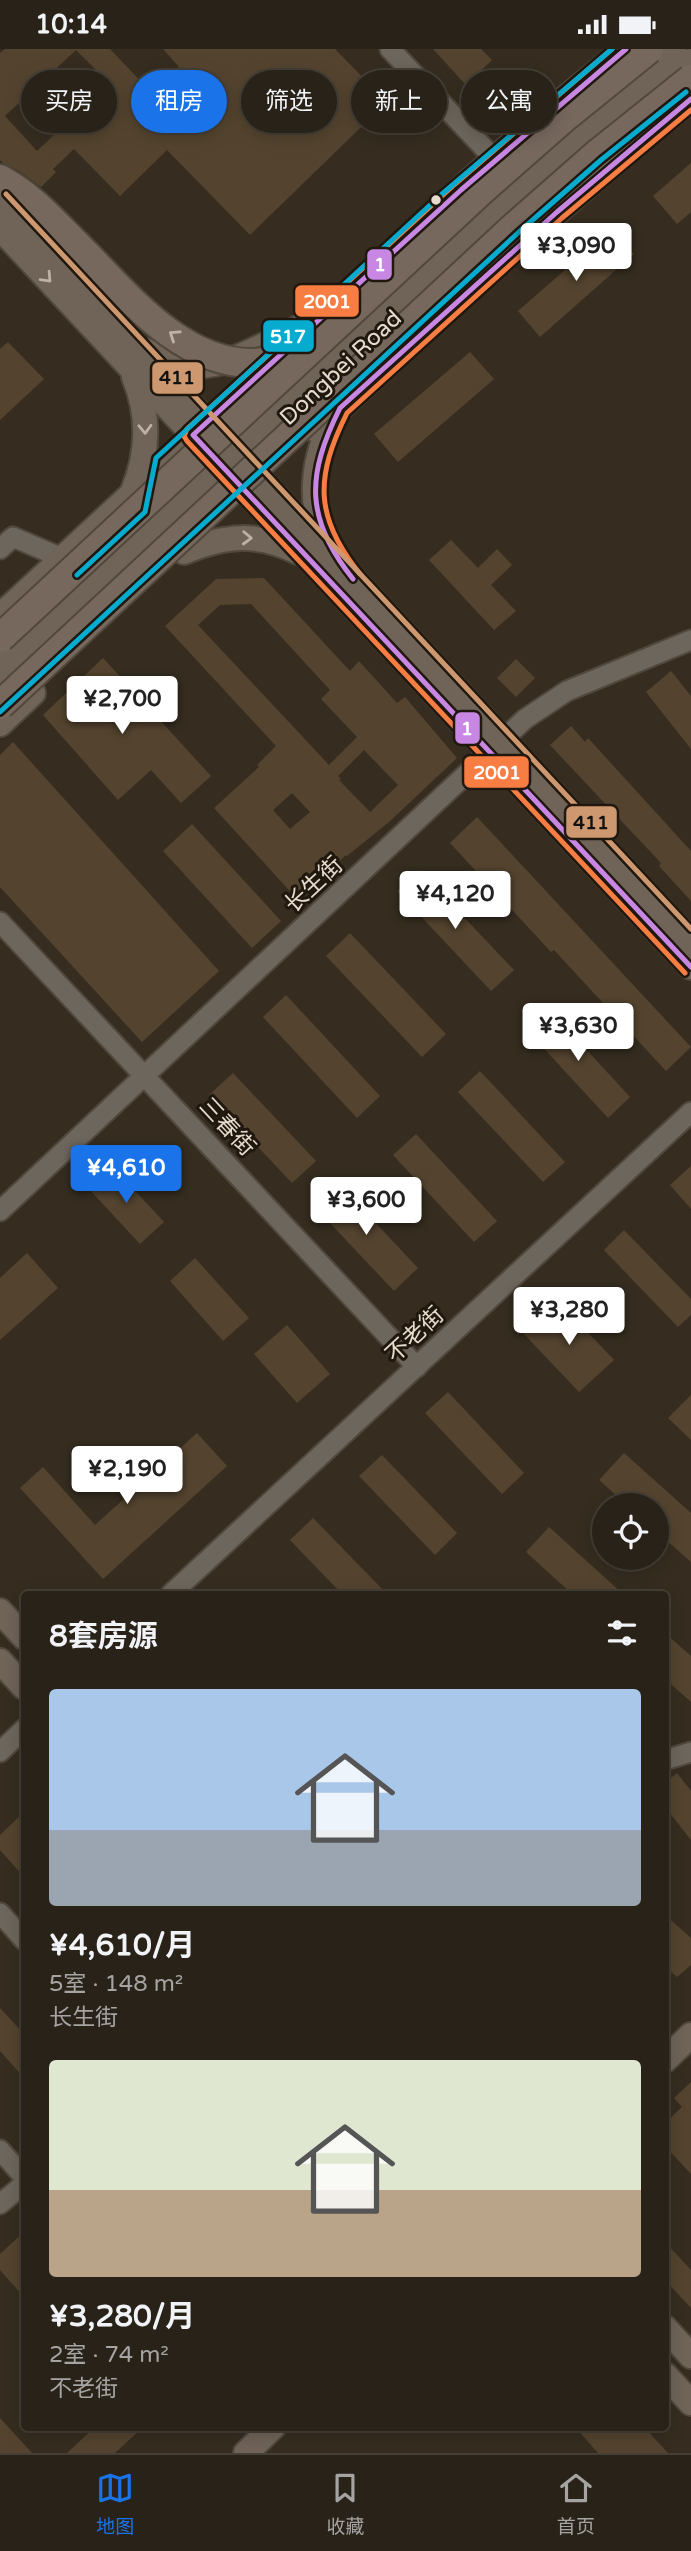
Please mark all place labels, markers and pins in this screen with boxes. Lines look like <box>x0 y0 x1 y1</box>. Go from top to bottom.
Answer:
unlabelled marker <box>429 193 443 207</box>
pin: ¥3,090 <box>519 223 633 283</box>
pin: ¥2,700 <box>65 677 179 736</box>
pin: ¥4,120 <box>398 871 512 931</box>
pin: ¥3,630 <box>521 1003 635 1063</box>
pin: ¥4,610 <box>69 1145 183 1205</box>
pin: ¥3,600 <box>309 1177 423 1237</box>
pin: ¥3,280 <box>512 1287 626 1347</box>
pin: ¥2,190 <box>70 1447 184 1506</box>

